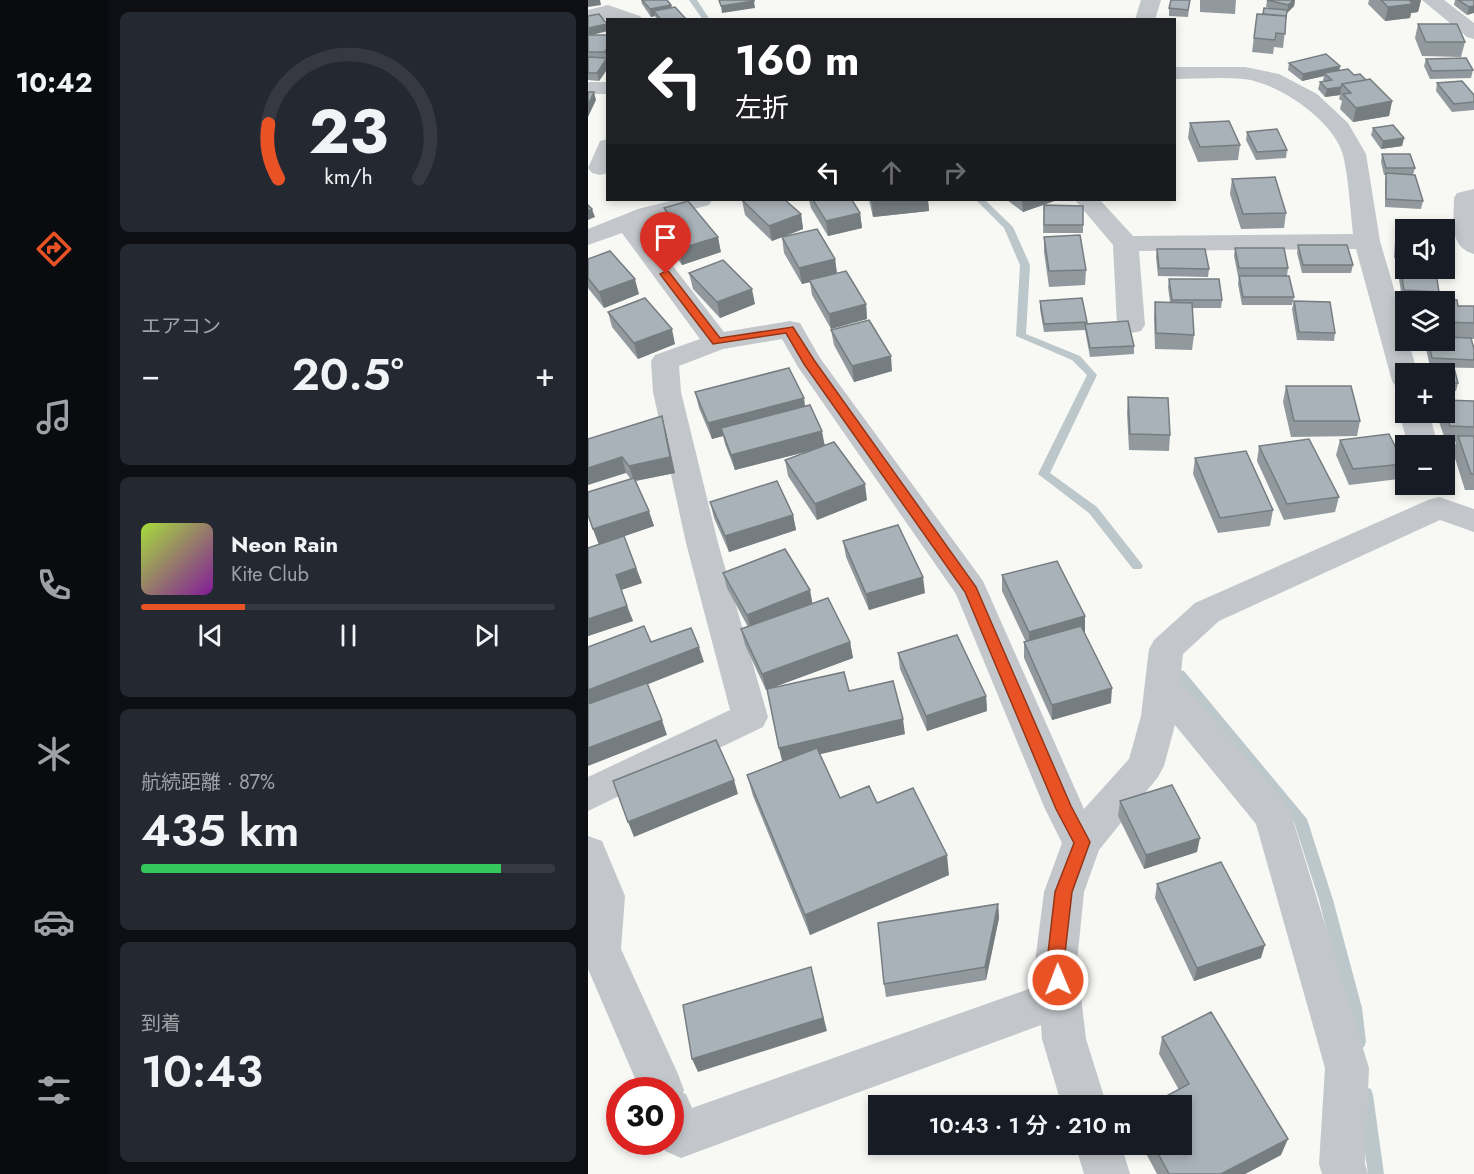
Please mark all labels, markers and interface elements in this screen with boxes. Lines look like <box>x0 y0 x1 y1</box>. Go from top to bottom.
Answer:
text: 160 m <box>735 30 859 91</box>
icon: left <box>636 42 714 120</box>
text: 10:42 <box>16 63 92 102</box>
text: 23 <box>308 86 388 176</box>
text: 左折 <box>735 88 789 127</box>
icon: left <box>812 156 845 189</box>
icon: ahead <box>875 156 908 189</box>
icon: right <box>938 156 971 189</box>
text: km/h <box>324 162 372 193</box>
pin <box>640 212 691 274</box>
map controls <box>1395 219 1455 495</box>
button: sound <box>1395 219 1455 279</box>
icon: arrive <box>649 221 682 254</box>
icon: directions <box>33 228 75 270</box>
button: layers <box>1395 291 1455 351</box>
text: エアコン <box>141 312 221 341</box>
text: 20.5° <box>291 342 404 407</box>
text: − <box>141 351 160 398</box>
text: + <box>535 351 555 398</box>
button: + <box>1395 363 1455 423</box>
icon: music <box>33 396 75 438</box>
button: − <box>1395 435 1455 495</box>
text: Neon Rain <box>231 528 338 560</box>
text: Kite Club <box>231 560 309 589</box>
icon: phone <box>33 564 75 606</box>
icon: previous <box>194 619 227 652</box>
icon: pause <box>332 619 365 652</box>
icon: next <box>470 619 503 652</box>
icon: climate <box>33 733 75 775</box>
text: 航続距離 · 87% <box>141 768 275 797</box>
text: 435 km <box>141 798 299 863</box>
icon: car <box>33 901 75 943</box>
position arrow <box>1026 948 1090 1012</box>
text: 到着 <box>141 1009 181 1038</box>
text: 10:43 <box>141 1039 263 1104</box>
icon: filters <box>33 1069 75 1111</box>
speed limit sign: 30 <box>606 1077 684 1155</box>
text: 10:43 · 1 分 · 210 m <box>929 1109 1131 1141</box>

